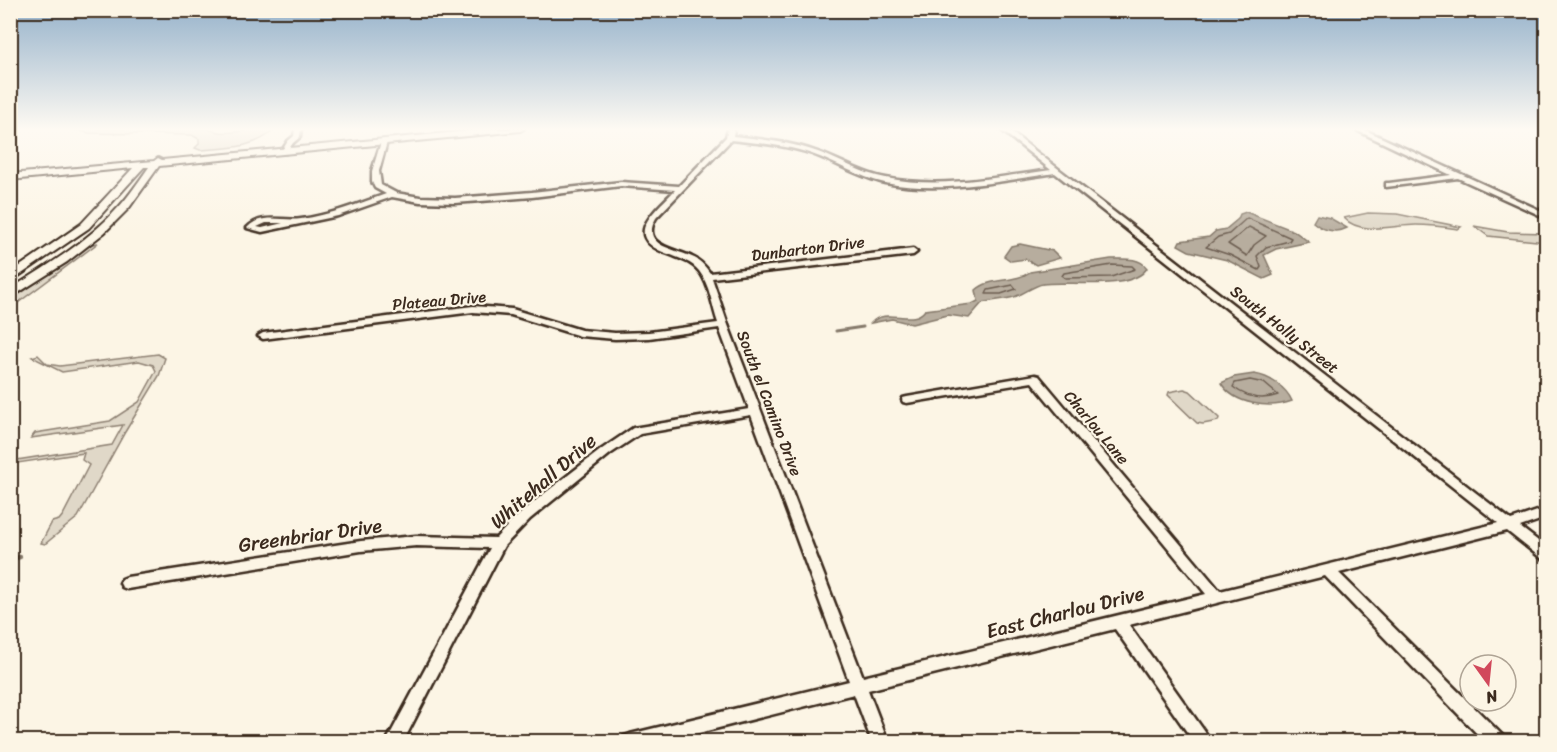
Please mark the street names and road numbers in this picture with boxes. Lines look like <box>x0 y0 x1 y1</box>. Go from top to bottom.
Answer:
street label: Dunbarton Drive <box>750 227 866 270</box>
street label: South Holly Street <box>1224 277 1346 381</box>
street label: Plateau Drive <box>391 282 487 319</box>
street label: South el Camino Drive <box>728 326 811 480</box>
street label: Charlou Lane <box>1056 383 1137 471</box>
street label: Whitehall Drive <box>482 425 605 538</box>
street label: Greenbriar Drive <box>236 508 384 563</box>
street label: East Charlou Drive <box>982 576 1148 649</box>

